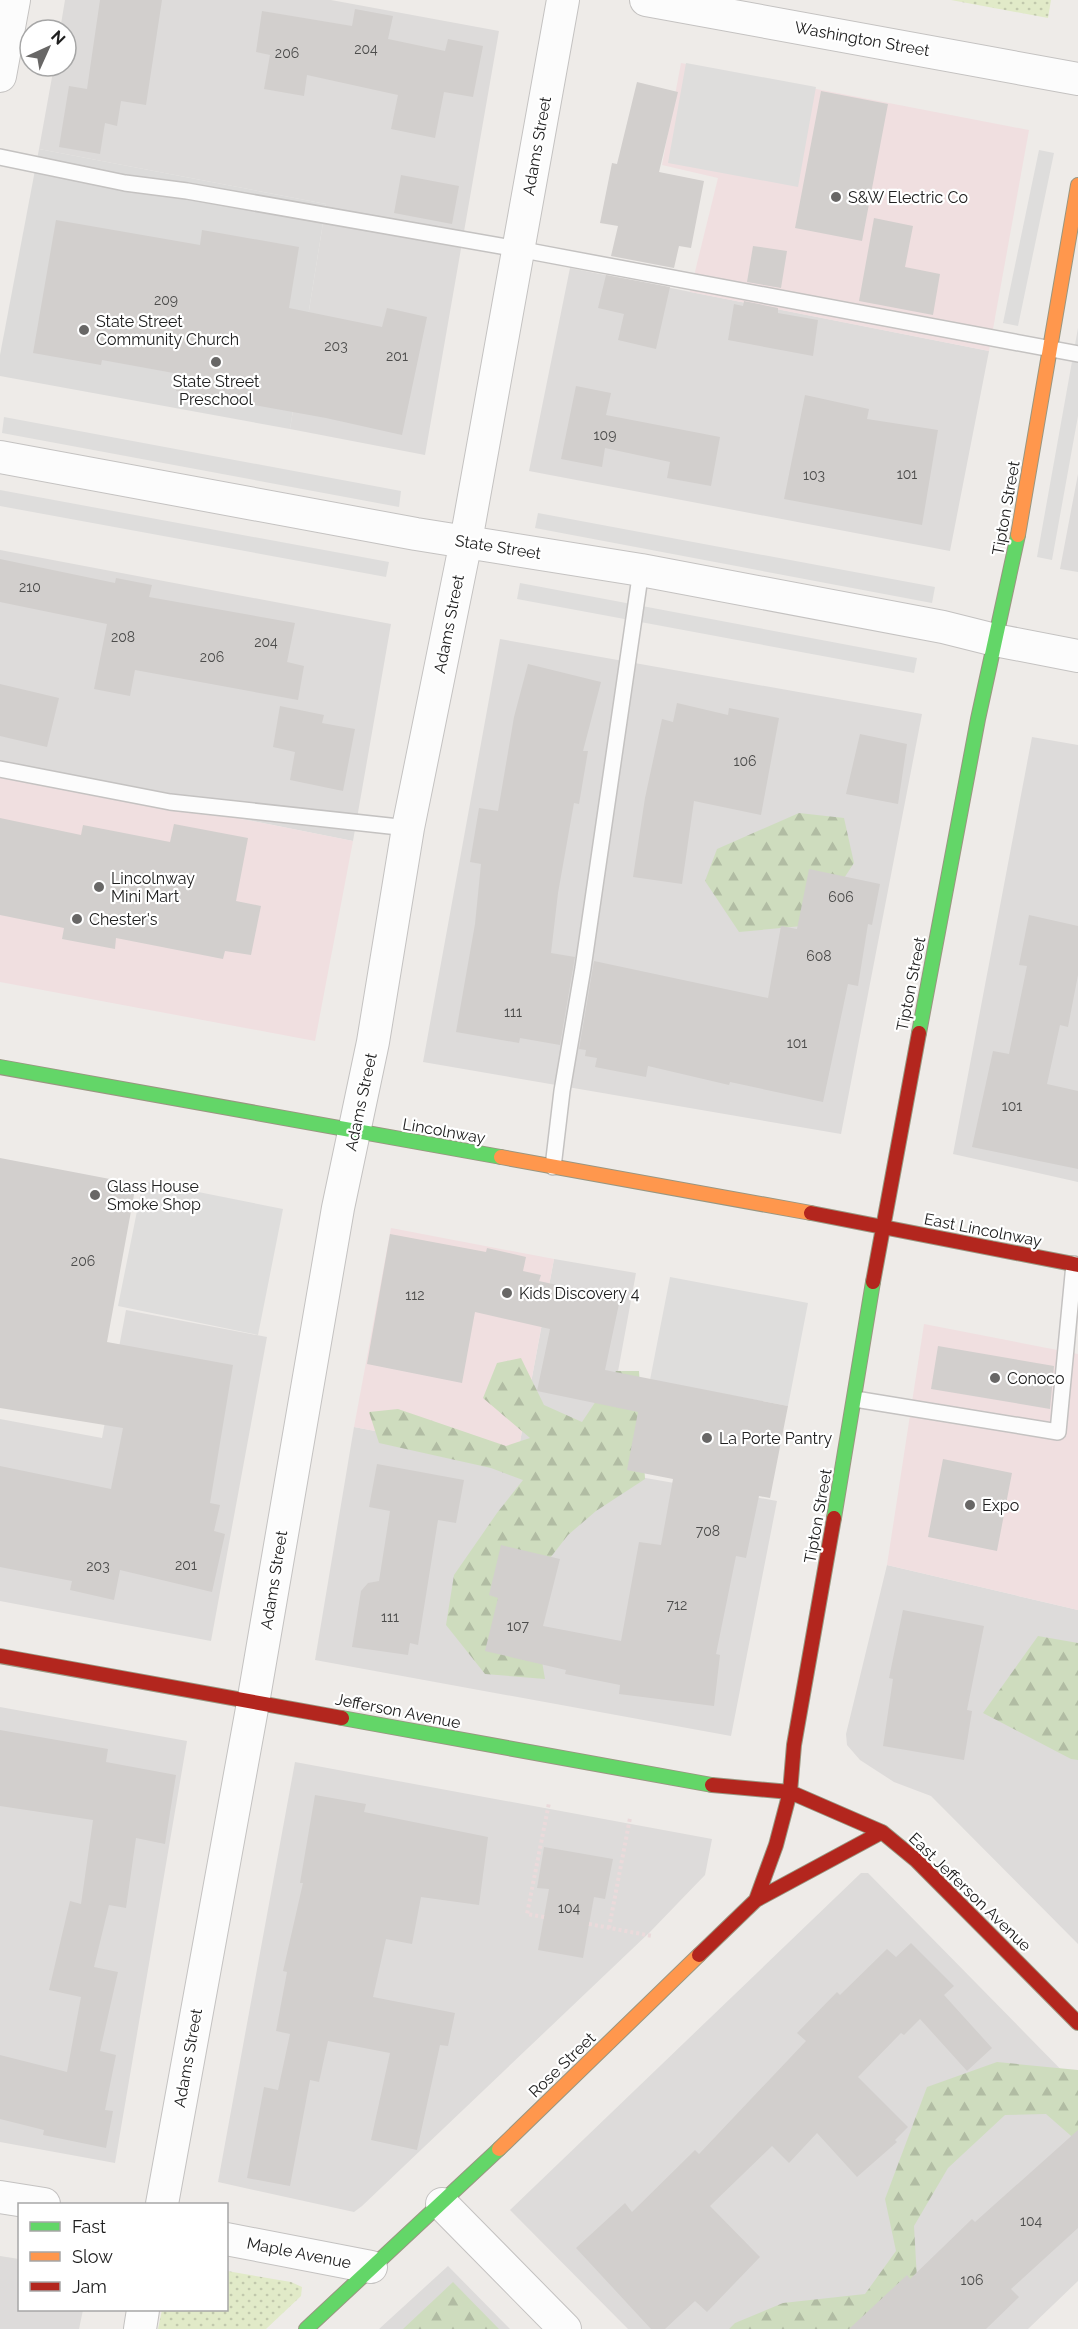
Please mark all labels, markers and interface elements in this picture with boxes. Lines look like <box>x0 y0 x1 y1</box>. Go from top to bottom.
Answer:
north arrow <box>18 18 78 78</box>
street label: Washington Street <box>793 18 932 60</box>
text: N <box>47 27 69 49</box>
house number: 204 <box>354 41 378 57</box>
house number: 206 <box>275 45 299 61</box>
street label: Adams Street <box>519 94 555 197</box>
place label: S&W Electric Co <box>848 188 968 207</box>
marker: S&W Electric Co <box>829 190 843 204</box>
house number: 209 <box>154 292 178 308</box>
place label: State Street Community Church <box>96 312 239 349</box>
marker: State Street Community Church <box>77 323 91 337</box>
house number: 203 <box>324 338 348 354</box>
house number: 201 <box>386 348 408 364</box>
marker: State Street Preschool <box>209 355 223 369</box>
place label: State Street Preschool <box>173 372 260 409</box>
house number: 109 <box>594 427 616 443</box>
street label: Tipton Street <box>988 459 1024 557</box>
house number: 101 <box>897 466 917 482</box>
house number: 103 <box>803 467 825 483</box>
street label: State Street <box>454 531 543 563</box>
street label: Adams Street <box>430 572 468 675</box>
house number: 210 <box>19 579 41 595</box>
house number: 208 <box>111 629 135 645</box>
house number: 204 <box>254 634 278 650</box>
house number: 206 <box>200 649 224 665</box>
house number: 106 <box>733 753 757 769</box>
place label: Lincolnway Mini Mart <box>111 869 195 906</box>
marker: Lincolnway Mini Mart <box>92 880 106 894</box>
house number: 606 <box>828 889 854 905</box>
place label: Chester's <box>89 910 158 929</box>
marker: Chester's <box>70 912 84 926</box>
street label: Tipton Street <box>893 935 930 1033</box>
house number: 608 <box>806 948 832 964</box>
house number: 111 <box>504 1004 522 1020</box>
house number: 101 <box>787 1035 807 1051</box>
street label: Adams Street <box>341 1050 381 1153</box>
house number: 101 <box>1002 1098 1022 1114</box>
street label: Lincolnway <box>401 1114 487 1148</box>
place label: Glass House Smoke Shop <box>107 1177 201 1214</box>
marker: Glass House Smoke Shop <box>88 1188 102 1202</box>
street label: East Lincolnway <box>923 1209 1044 1251</box>
house number: 206 <box>71 1253 95 1269</box>
place label: Kids Discovery 4 <box>519 1284 640 1303</box>
marker: Kids Discovery 4 <box>500 1286 514 1300</box>
house number: 112 <box>405 1287 425 1303</box>
place label: Conoco <box>1007 1369 1065 1388</box>
marker: Conoco <box>988 1371 1002 1385</box>
place label: La Porte Pantry <box>719 1429 833 1448</box>
marker: La Porte Pantry <box>700 1431 714 1445</box>
street label: Tipton Street <box>800 1467 836 1565</box>
place label: Expo <box>982 1496 1019 1515</box>
marker: Expo <box>963 1498 977 1512</box>
house number: 708 <box>696 1523 720 1539</box>
street label: Adams Street <box>257 1528 291 1631</box>
house number: 201 <box>175 1557 197 1573</box>
house number: 203 <box>86 1558 110 1574</box>
house number: 712 <box>667 1597 687 1613</box>
house number: 111 <box>381 1609 399 1625</box>
house number: 107 <box>507 1618 529 1634</box>
street label: Jefferson Avenue <box>334 1690 462 1732</box>
street label: East Jefferson Avenue <box>905 1829 1035 1955</box>
house number: 104 <box>558 1900 580 1916</box>
street label: Adams Street <box>170 2006 206 2109</box>
street label: Rose Street <box>525 2028 600 2101</box>
legend <box>18 2203 228 2311</box>
house number: 104 <box>1020 2213 1042 2229</box>
text: Fast <box>72 2216 106 2237</box>
street label: Maple Avenue <box>245 2234 353 2272</box>
text: Slow <box>72 2246 113 2267</box>
house number: 106 <box>960 2272 984 2288</box>
text: Jam <box>72 2276 107 2297</box>

